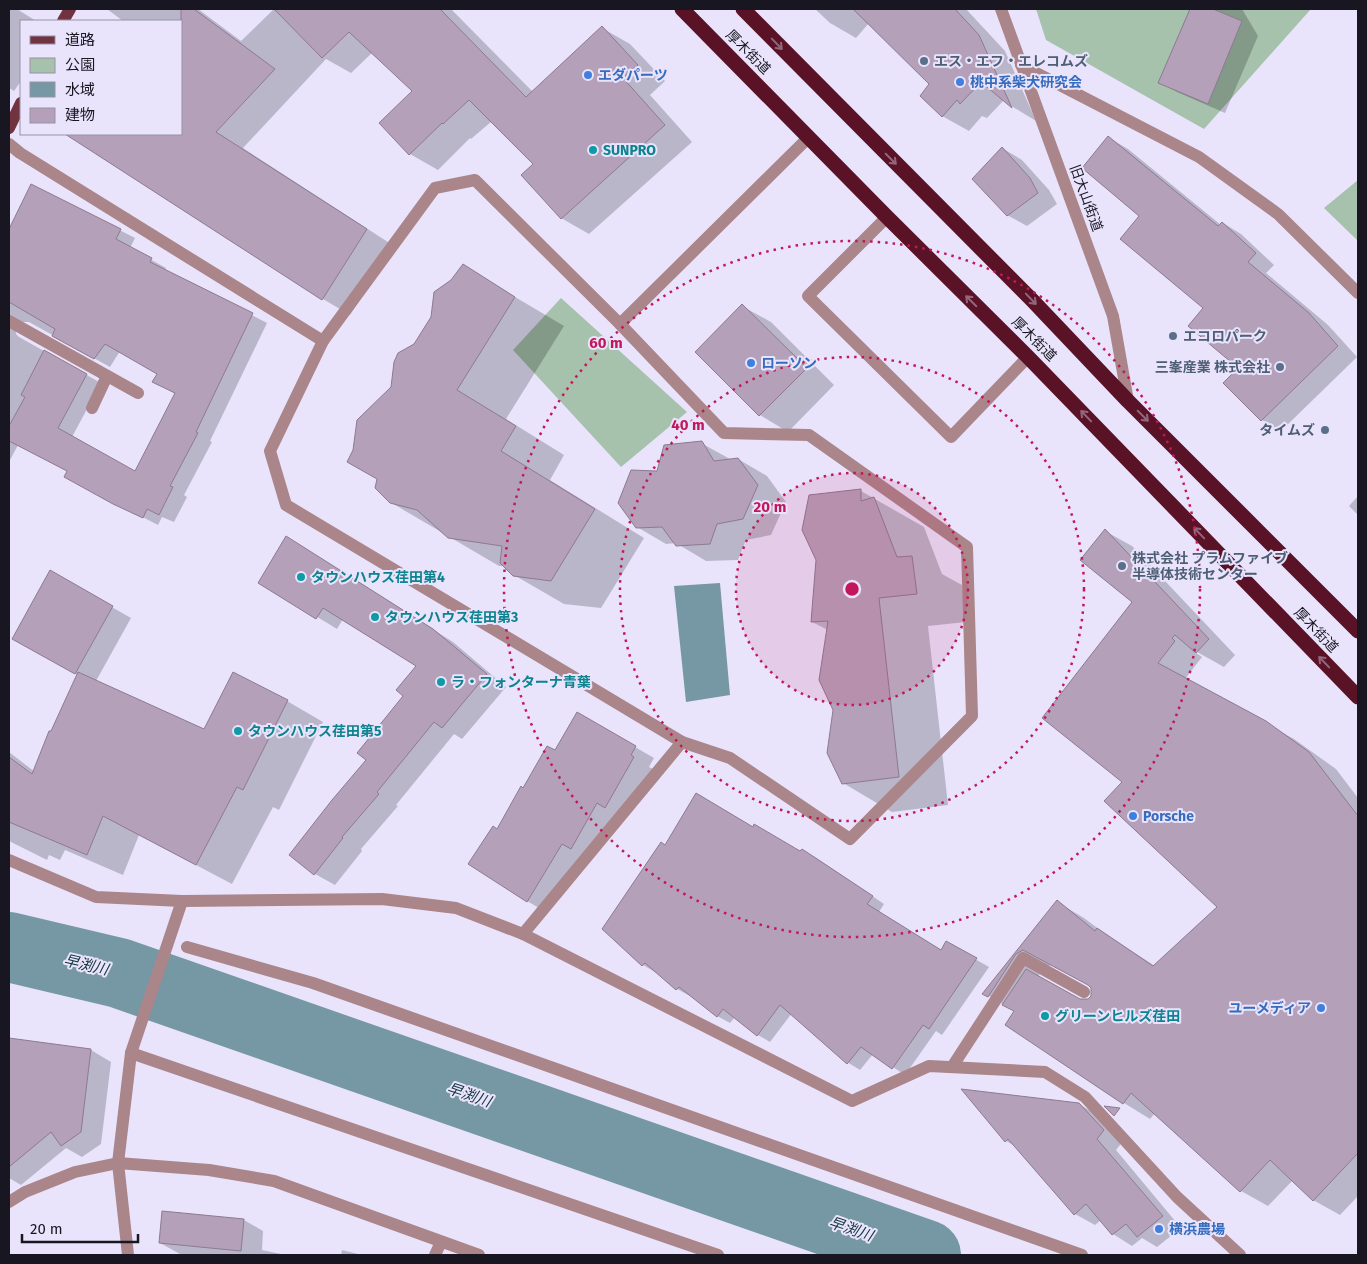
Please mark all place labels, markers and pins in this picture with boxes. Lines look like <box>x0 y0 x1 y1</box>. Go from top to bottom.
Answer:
place label: エス・エフ・エレコムズ <box>934 53 1088 70</box>
marker: エス・エフ・エレコムズ <box>918 55 930 67</box>
place label: エダパーツ <box>598 67 668 84</box>
marker: エダパーツ <box>582 69 594 81</box>
place label: 桃中系柴犬研究会 <box>970 74 1082 91</box>
marker: 桃中系柴犬研究会 <box>954 76 966 88</box>
place label: SUNPRO <box>603 142 656 159</box>
marker: SUNPRO <box>587 144 599 156</box>
place label: エコロパーク <box>1183 328 1267 345</box>
marker: エコロパーク <box>1167 330 1179 342</box>
place label: ローソン <box>761 355 817 372</box>
marker: ローソン <box>745 357 757 369</box>
place label: 三峯産業 株式会社 <box>1155 359 1270 376</box>
marker: 三峯産業 株式会社 <box>1274 361 1286 373</box>
place label: タイムズ <box>1259 422 1315 439</box>
marker: タイムズ <box>1319 424 1331 436</box>
place label: 株式会社 プラムファイブ 半導体技術センター <box>1132 550 1288 583</box>
marker: 株式会社 プラムファイブ 半導体技術センター <box>1116 560 1128 572</box>
place label: タウンハウス荏田第4 <box>311 569 445 586</box>
marker: タウンハウス荏田第4 <box>295 571 307 583</box>
centre of rings <box>843 580 861 598</box>
place label: タウンハウス荏田第3 <box>385 609 518 626</box>
marker: タウンハウス荏田第3 <box>369 611 381 623</box>
place label: ラ・フォンターナ青葉 <box>451 674 591 691</box>
marker: ラ・フォンターナ青葉 <box>435 676 447 688</box>
place label: タウンハウス荏田第5 <box>248 723 382 740</box>
marker: タウンハウス荏田第5 <box>232 725 244 737</box>
place label: Porsche <box>1143 808 1194 825</box>
marker: Porsche <box>1127 810 1139 822</box>
place label: ユーメディア <box>1229 1000 1311 1017</box>
marker: ユーメディア <box>1315 1002 1327 1014</box>
place label: グリーンヒルズ荏田 <box>1055 1008 1180 1025</box>
marker: グリーンヒルズ荏田 <box>1039 1010 1051 1022</box>
place label: 横浜農場 <box>1169 1221 1225 1238</box>
marker: 横浜農場 <box>1153 1223 1165 1235</box>

